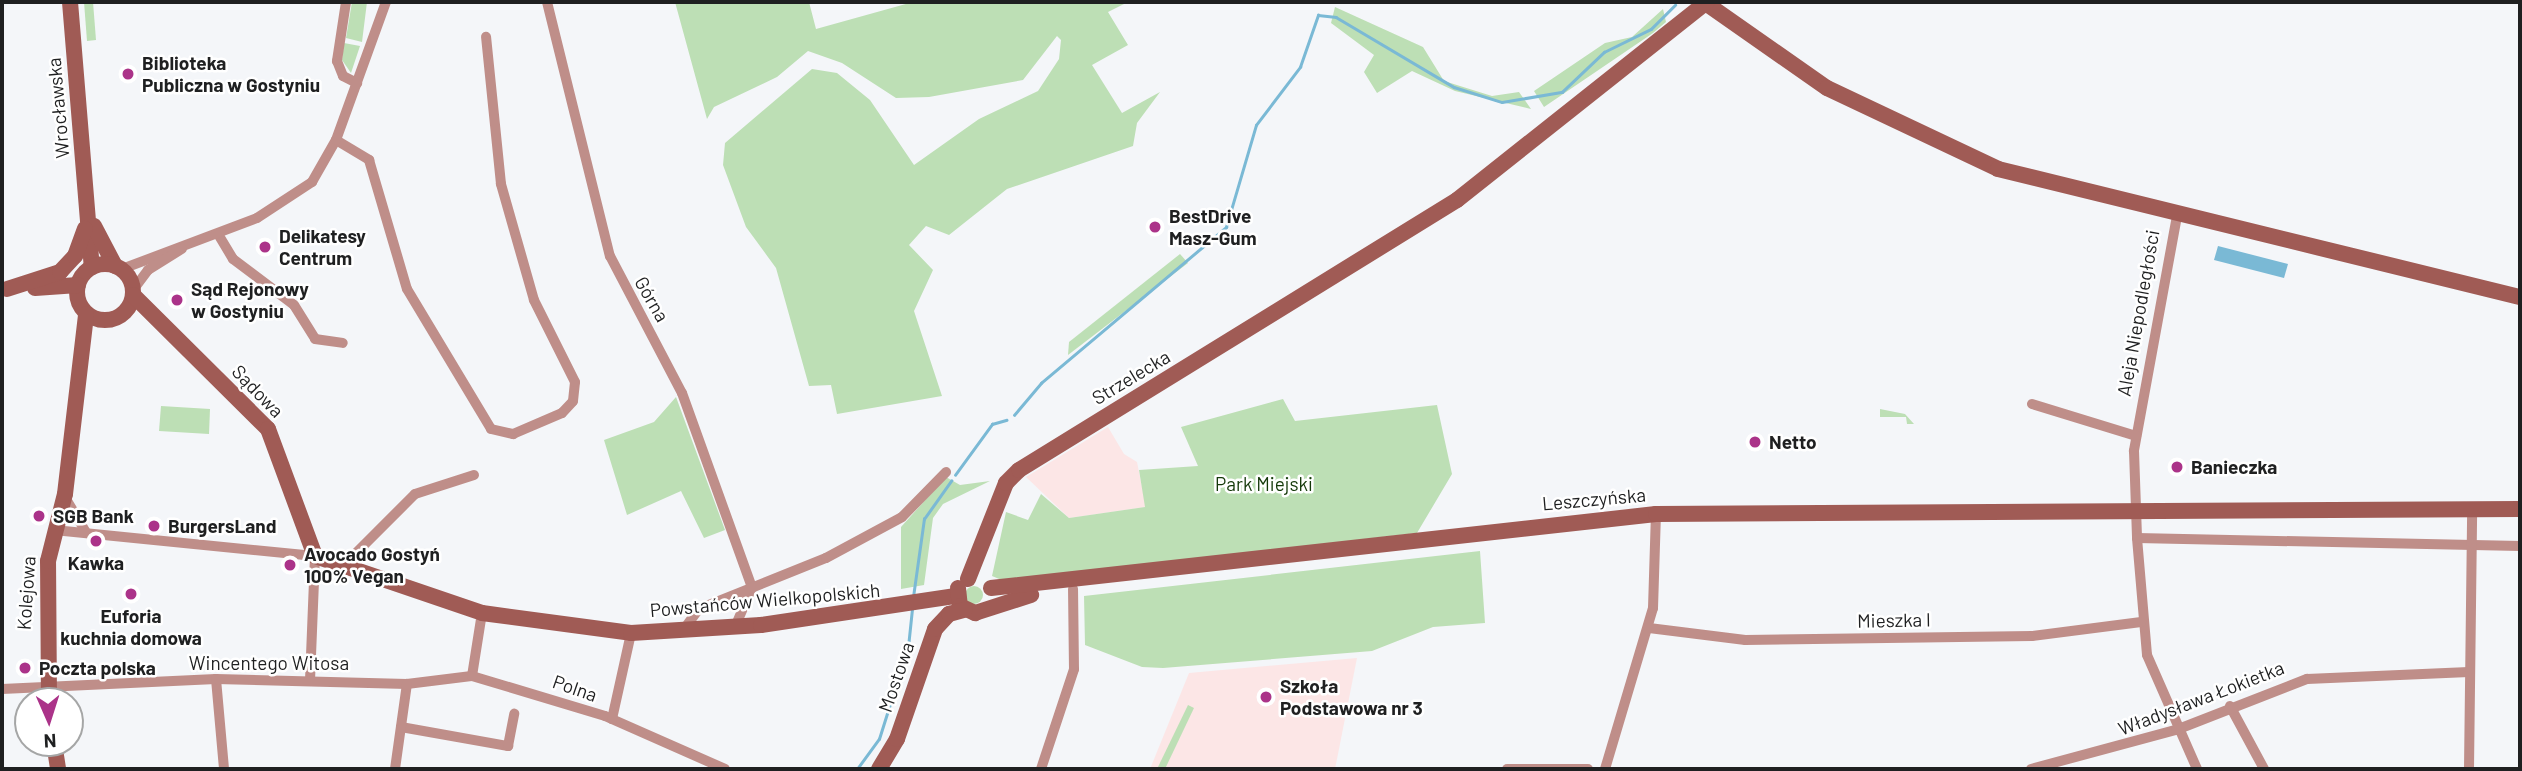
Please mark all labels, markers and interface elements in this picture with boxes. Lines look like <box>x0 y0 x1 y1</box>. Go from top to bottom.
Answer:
place label: Biblioteka Publiczna w Gostyniu <box>142 52 320 96</box>
street label: Wrocławska <box>42 57 74 159</box>
marker: Biblioteka Publiczna w Gostyniu <box>120 66 136 82</box>
place label: BestDrive Masz-Gum <box>1169 205 1257 249</box>
marker: BestDrive Masz-Gum <box>1147 219 1163 235</box>
place label: Delikatesy Centrum <box>279 225 366 269</box>
street label: Aleja Niepodległości <box>2112 228 2164 398</box>
marker: Delikatesy Centrum <box>257 239 273 255</box>
street label: Górna <box>630 272 674 326</box>
place label: Sąd Rejonowy w Gostyniu <box>191 278 309 322</box>
marker: Sąd Rejonowy w Gostyniu <box>169 292 185 308</box>
street label: Strzelecka <box>1088 345 1174 409</box>
street label: Sądowa <box>228 360 288 422</box>
place label: Netto <box>1769 431 1817 453</box>
marker: Netto <box>1747 434 1763 450</box>
place label: Banieczka <box>2191 456 2277 478</box>
marker: Banieczka <box>2169 459 2185 475</box>
park label: Park Miejski <box>1215 473 1313 495</box>
street label: Leszczyńska <box>1541 483 1647 515</box>
place label: SGB Bank <box>53 505 134 527</box>
marker: SGB Bank <box>31 508 47 524</box>
place label: BurgersLand <box>168 515 276 537</box>
marker: BurgersLand <box>146 518 162 534</box>
marker: Kawka <box>88 533 104 549</box>
place label: Avocado Gostyń 100% Vegan <box>304 543 440 587</box>
place label: Kawka <box>68 552 124 574</box>
street label: Kolejowa <box>12 555 40 631</box>
marker: Avocado Gostyń 100% Vegan <box>282 557 298 573</box>
street label: Powstańców Wielkopolskich <box>649 579 881 621</box>
marker: Euforia kuchnia domowa <box>123 586 139 602</box>
place label: Euforia kuchnia domowa <box>60 605 202 649</box>
street label: Mieszka I <box>1857 608 1931 632</box>
street label: Mostowa <box>873 639 919 715</box>
street label: Wincentego Witosa <box>189 652 349 674</box>
street label: Władysława Łokietka <box>2115 656 2287 740</box>
place label: Poczta polska <box>39 657 156 679</box>
marker: Poczta polska <box>17 660 33 676</box>
street label: Polna <box>550 670 600 706</box>
place label: Szkoła Podstawowa nr 3 <box>1280 675 1423 719</box>
north arrow <box>14 687 84 757</box>
marker: Szkoła Podstawowa nr 3 <box>1258 689 1274 705</box>
text: N <box>43 730 57 753</box>

